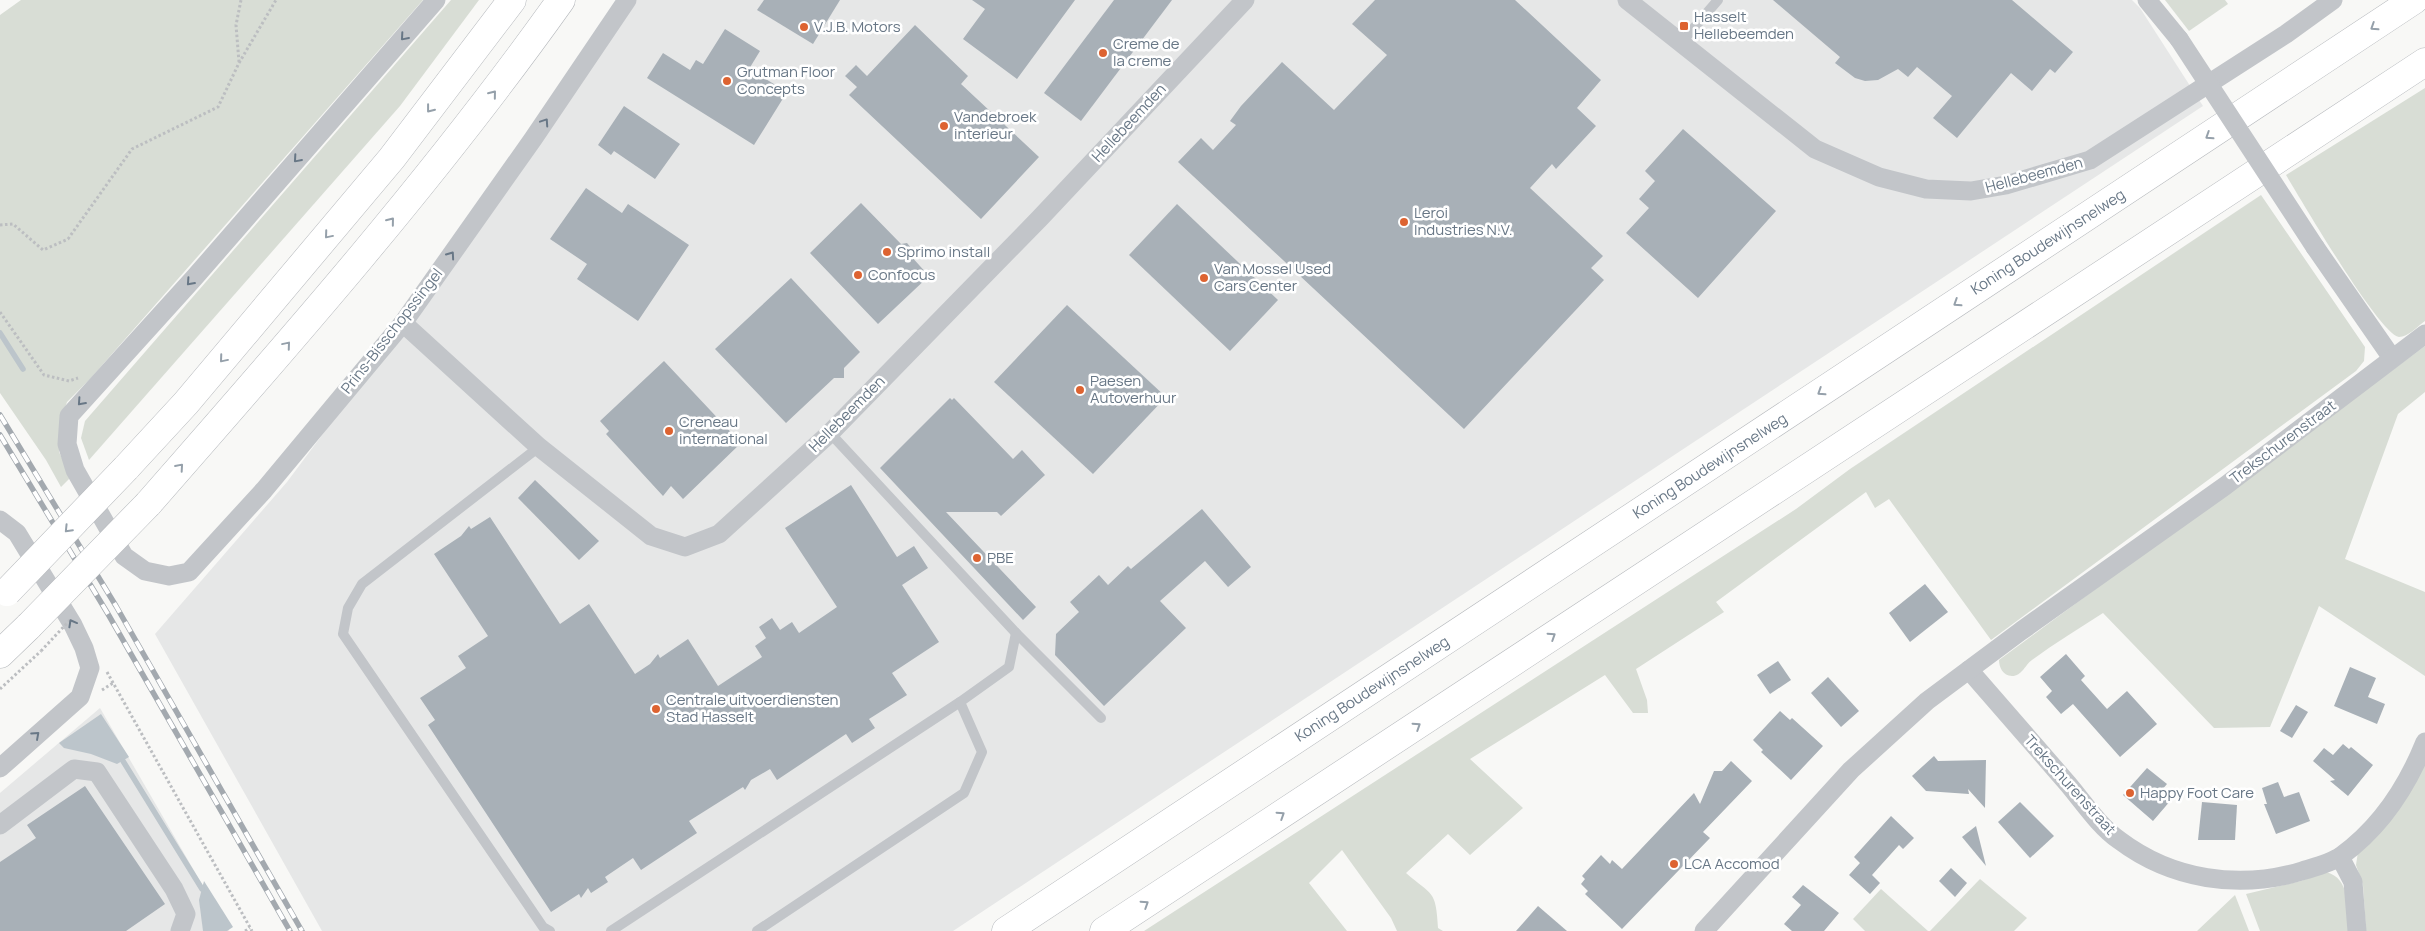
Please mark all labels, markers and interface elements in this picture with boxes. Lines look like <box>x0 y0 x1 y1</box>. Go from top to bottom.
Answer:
place label: Hasselt Hellebeemden <box>1694 6 1794 44</box>
place label: V.J.B. Motors <box>814 16 901 37</box>
marker: Hasselt Hellebeemden <box>1678 20 1690 32</box>
marker: V.J.B. Motors <box>798 21 810 33</box>
one-way arrow <box>2370 21 2379 30</box>
one-way arrow <box>401 31 410 40</box>
place label: Creme de la creme <box>1113 33 1180 71</box>
marker: Creme de la creme <box>1097 47 1109 59</box>
place label: Grutman Floor Concepts <box>737 61 836 99</box>
marker: Grutman Floor Concepts <box>721 75 733 87</box>
street label: Hellebeemden <box>1087 79 1170 166</box>
one-way arrow <box>488 91 496 100</box>
one-way arrow <box>428 103 436 112</box>
place label: Vandebroek interieur <box>954 106 1037 144</box>
one-way arrow <box>539 118 548 127</box>
marker: Vandebroek interieur <box>938 120 950 132</box>
one-way arrow <box>2205 130 2215 139</box>
street label: Hellebeemden <box>1983 151 2085 198</box>
one-way arrow <box>294 154 303 163</box>
street label: Koning Boudewijnsnelweg <box>1966 184 2129 299</box>
place label: Leroi Industries N.V. <box>1414 202 1513 240</box>
marker: Leroi Industries N.V. <box>1398 216 1410 228</box>
one-way arrow <box>386 217 395 226</box>
one-way arrow <box>324 229 333 238</box>
place label: Sprimo install <box>897 241 990 262</box>
marker: Sprimo install <box>881 246 893 258</box>
one-way arrow <box>445 251 454 260</box>
place label: Van Mossel Used Cars Center <box>1214 258 1331 296</box>
street label: Prins-Bisschopssingel <box>336 264 447 398</box>
place label: Confocus <box>868 264 936 285</box>
marker: Confocus <box>852 269 864 281</box>
marker: Van Mossel Used Cars Center <box>1198 272 1210 284</box>
one-way arrow <box>187 276 196 285</box>
one-way arrow <box>1953 296 1962 306</box>
one-way arrow <box>281 342 290 351</box>
one-way arrow <box>220 353 228 362</box>
place label: Paesen Autoverhuur <box>1090 370 1177 408</box>
street label: Hellebeemden <box>804 371 889 456</box>
marker: Paesen Autoverhuur <box>1074 384 1086 396</box>
one-way arrow <box>1817 386 1827 395</box>
street label: Trekschurenstraat <box>2225 395 2340 488</box>
one-way arrow <box>78 397 87 406</box>
street label: Koning Boudewijnsnelweg <box>1628 408 1791 523</box>
place label: Creneau international <box>679 411 768 449</box>
marker: Creneau international <box>663 425 675 437</box>
one-way arrow <box>174 464 183 473</box>
one-way arrow <box>65 523 74 532</box>
place label: PBE <box>987 547 1014 568</box>
marker: PBE <box>971 552 983 564</box>
one-way arrow <box>68 620 78 629</box>
street label: Koning Boudewijnsnelweg <box>1290 631 1453 746</box>
one-way arrow <box>1547 633 1556 642</box>
place label: Centrale uitvoerdiensten Stad Hasselt <box>666 689 839 727</box>
marker: Centrale uitvoerdiensten Stad Hasselt <box>650 703 662 715</box>
one-way arrow <box>1411 722 1420 732</box>
street label: Trekschurenstraat <box>2020 730 2121 839</box>
one-way arrow <box>31 732 40 741</box>
place label: Happy Foot Care <box>2140 782 2254 803</box>
marker: Happy Foot Care <box>2124 787 2136 799</box>
one-way arrow <box>1275 812 1284 821</box>
place label: LCA Accomod <box>1684 853 1780 874</box>
marker: LCA Accomod <box>1668 858 1680 870</box>
one-way arrow <box>1139 901 1149 910</box>

